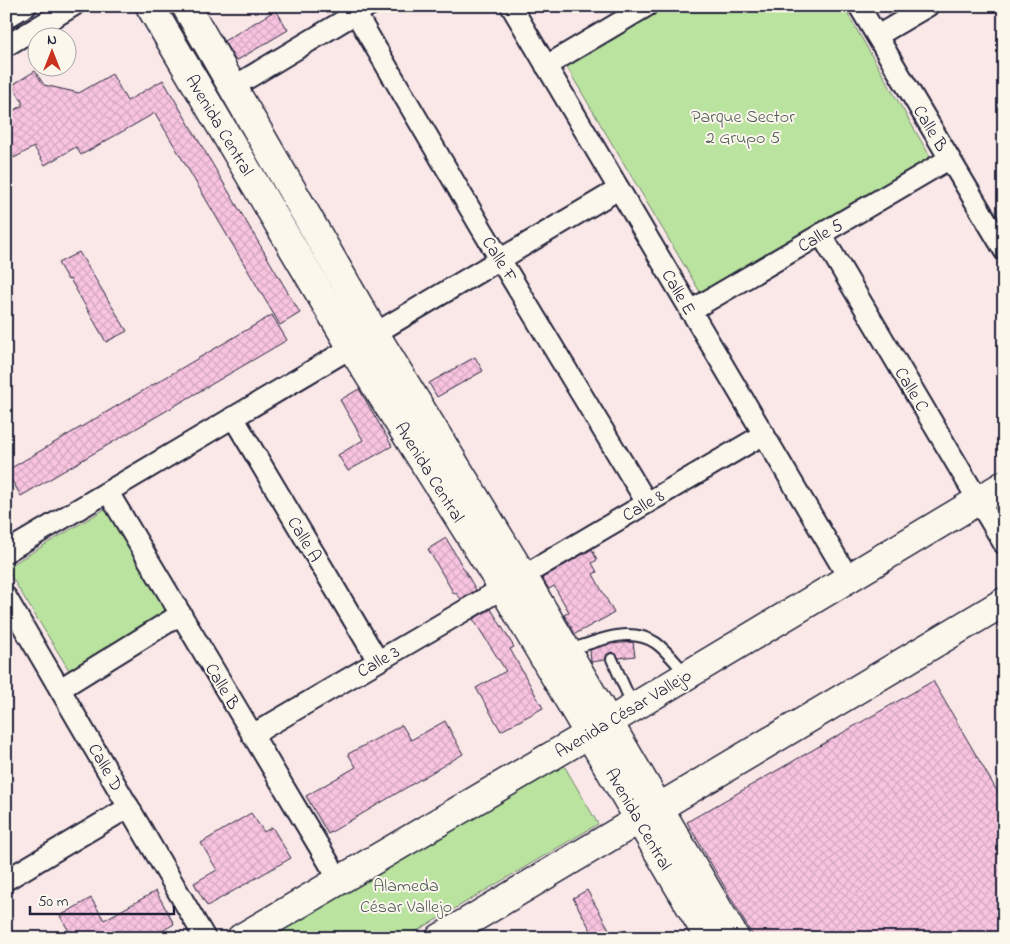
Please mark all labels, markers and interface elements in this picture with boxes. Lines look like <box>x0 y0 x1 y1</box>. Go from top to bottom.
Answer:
north arrow <box>28 28 78 78</box>
text: N <box>47 30 57 51</box>
street label: Avenida Central <box>178 70 259 182</box>
street label: Calle B <box>905 101 953 157</box>
park label: Parque Sector 2 Grupo 5 <box>691 105 795 152</box>
street label: Calle 5 <box>793 213 849 260</box>
street label: Calle F <box>474 232 523 288</box>
street label: Calle E <box>654 265 701 321</box>
street label: Calle C <box>887 363 934 417</box>
street label: Avenida Central <box>387 418 470 528</box>
street label: Calle 8 <box>618 484 670 529</box>
street label: Calle A <box>279 512 327 568</box>
street label: Calle 3 <box>353 640 405 685</box>
street label: Calle B <box>197 659 245 715</box>
street label: Avenida César Vallejo <box>551 664 697 766</box>
street label: Calle D <box>80 739 128 797</box>
street label: Avenida Central <box>597 764 677 876</box>
park label: Alameda César Vallejo <box>360 874 452 921</box>
scale bar <box>30 884 174 916</box>
text: 50 m <box>38 891 69 913</box>

